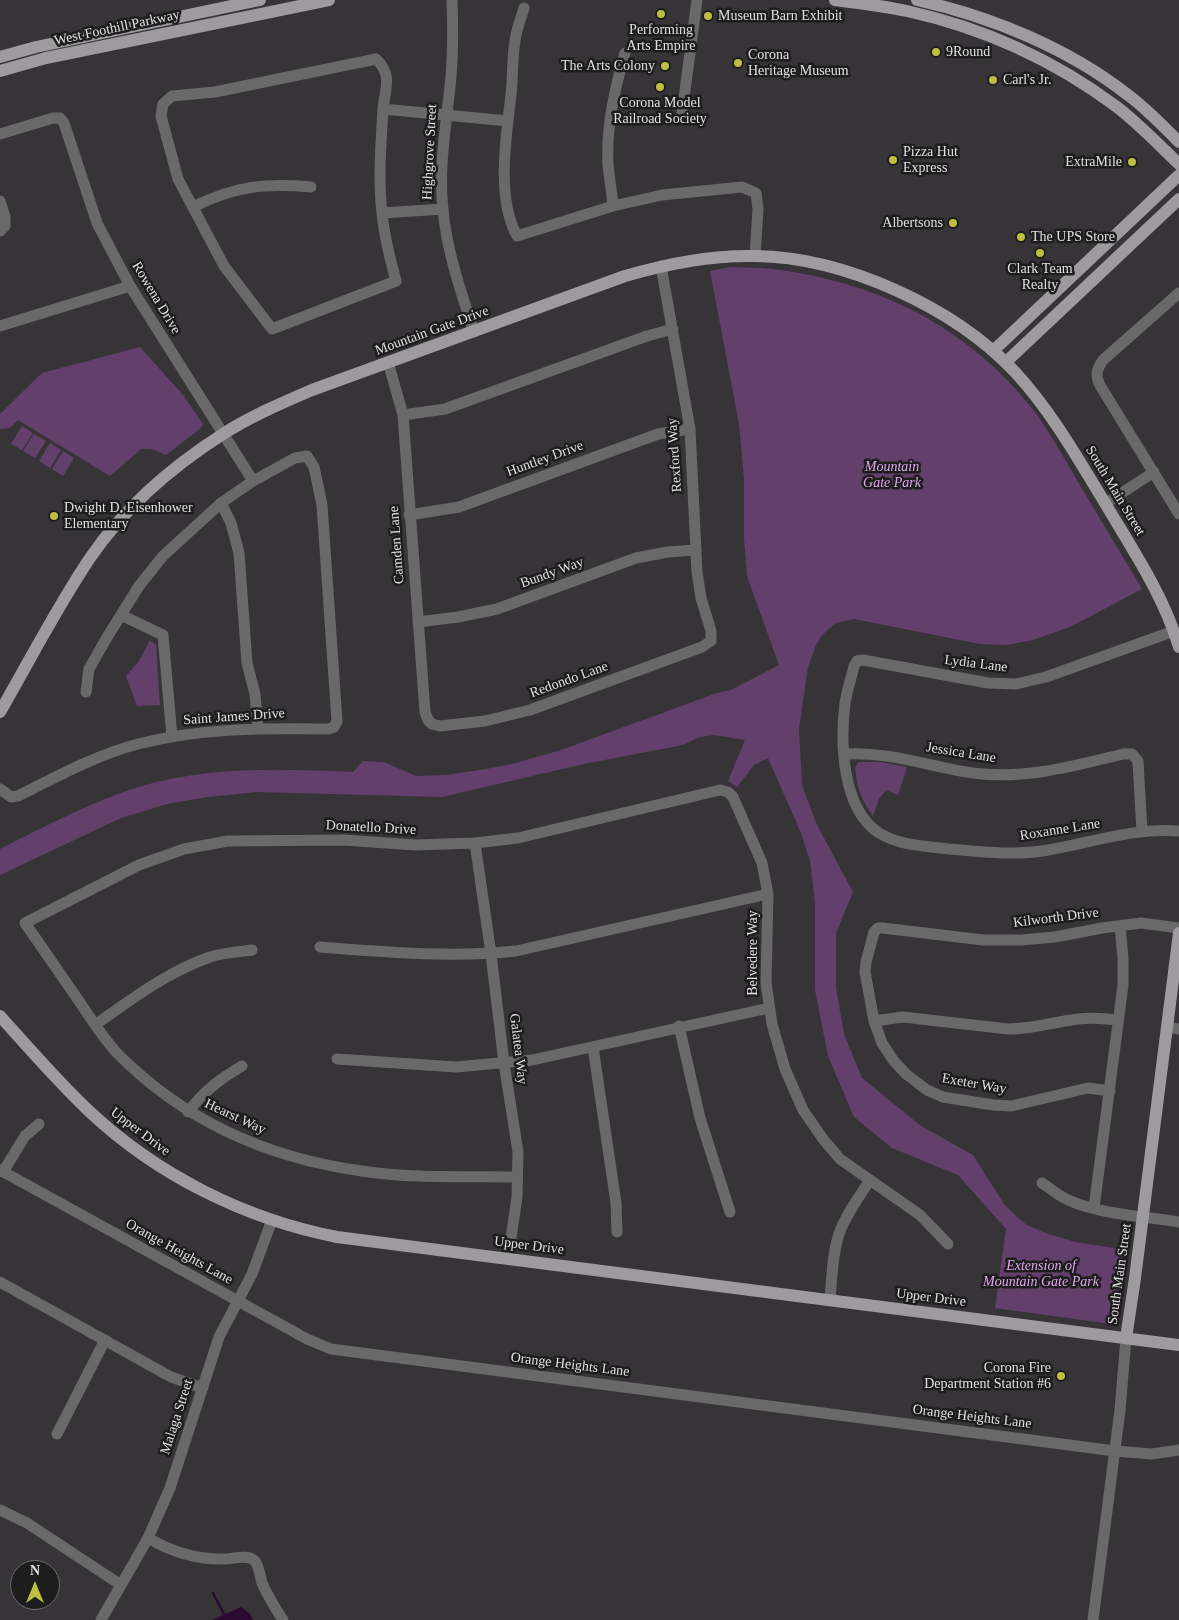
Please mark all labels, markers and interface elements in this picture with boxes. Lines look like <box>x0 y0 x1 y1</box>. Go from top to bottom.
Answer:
street label: West Foothill Parkway <box>53 6 181 50</box>
marker: Performing Arts Empire <box>655 8 667 20</box>
place label: Museum Barn Exhibit <box>718 8 842 24</box>
marker: Museum Barn Exhibit <box>702 10 714 22</box>
place label: Performing Arts Empire <box>627 22 695 54</box>
place label: 9Round <box>946 44 990 60</box>
marker: 9Round <box>930 46 942 58</box>
place label: Corona Heritage Museum <box>748 47 849 80</box>
marker: Corona Heritage Museum <box>732 57 744 69</box>
place label: The Arts Colony <box>561 58 655 74</box>
marker: The Arts Colony <box>659 60 671 72</box>
place label: Carl's Jr. <box>1003 72 1051 88</box>
marker: Carl's Jr. <box>987 74 999 86</box>
marker: Corona Model Railroad Society <box>654 81 666 93</box>
place label: Corona Model Railroad Society <box>613 95 707 128</box>
street label: Highgrove Street <box>419 104 441 200</box>
place label: Pizza Hut Express <box>903 144 958 176</box>
marker: Pizza Hut Express <box>887 154 899 166</box>
place label: ExtraMile <box>1065 154 1122 170</box>
marker: ExtraMile <box>1126 156 1138 168</box>
place label: Albertsons <box>882 215 943 231</box>
marker: Albertsons <box>947 217 959 229</box>
place label: The UPS Store <box>1031 229 1115 245</box>
marker: The UPS Store <box>1015 231 1027 243</box>
marker: Clark Team Realty <box>1034 247 1046 259</box>
street label: Rowena Drive <box>128 259 184 337</box>
place label: Clark Team Realty <box>1007 261 1073 294</box>
street label: Mountain Gate Drive <box>373 303 491 359</box>
street label: Rexford Way <box>664 417 686 493</box>
street label: Huntley Drive <box>504 437 586 481</box>
street label: South Main Street <box>1082 443 1148 539</box>
park label: Mountain Gate Park <box>863 459 921 492</box>
place label: Dwight D. Eisenhower Elementary <box>64 500 193 532</box>
street label: Camden Lane <box>386 505 408 585</box>
marker: Dwight D. Eisenhower Elementary <box>48 510 60 522</box>
street label: Bundy Way <box>518 554 586 592</box>
street label: Lydia Lane <box>944 652 1008 676</box>
street label: Redondo Lane <box>528 658 610 702</box>
street label: Saint James Drive <box>183 705 285 729</box>
street label: Jessica Lane <box>925 739 997 767</box>
street label: Roxanne Lane <box>1019 815 1101 845</box>
street label: Donatello Drive <box>325 817 417 839</box>
street label: Kilworth Drive <box>1012 904 1100 932</box>
street label: Belvedere Way <box>745 910 761 996</box>
street label: Galatea Way <box>505 1012 531 1086</box>
street label: Exeter Way <box>940 1070 1008 1098</box>
street label: Hearst Way <box>202 1096 268 1138</box>
street label: Upper Drive <box>107 1104 173 1160</box>
street label: Orange Heights Lane <box>123 1216 235 1288</box>
street label: South Main Street <box>1105 1222 1135 1326</box>
street label: Upper Drive <box>493 1233 565 1259</box>
park label: Extension of Mountain Gate Park <box>983 1258 1099 1290</box>
street label: Upper Drive <box>895 1285 967 1311</box>
street label: Orange Heights Lane <box>510 1349 630 1381</box>
place label: Corona Fire Department Station #6 <box>924 1360 1051 1392</box>
marker: Corona Fire Department Station #6 <box>1055 1370 1067 1382</box>
street label: Malaga Street <box>157 1377 197 1457</box>
street label: Orange Heights Lane <box>912 1401 1032 1433</box>
north arrow <box>10 1560 60 1610</box>
text: N <box>30 1563 40 1578</box>

